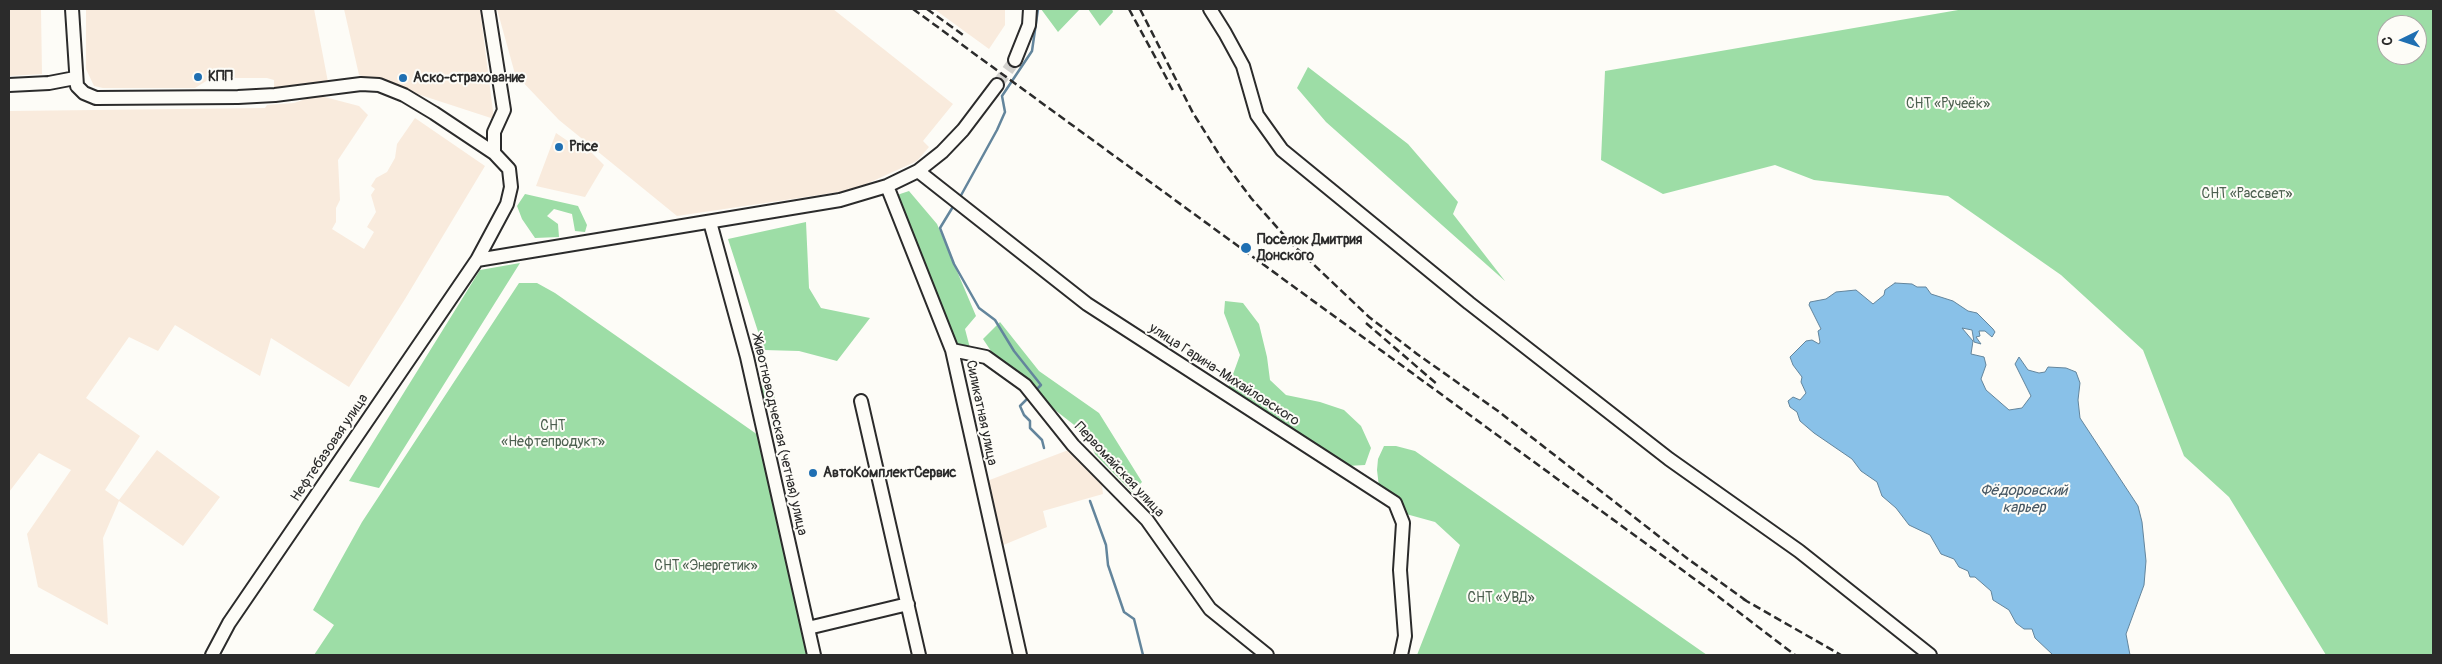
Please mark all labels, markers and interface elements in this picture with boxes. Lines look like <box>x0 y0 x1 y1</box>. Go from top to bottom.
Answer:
north arrow <box>2377 15 2427 65</box>
text: С <box>2379 36 2396 46</box>
place label: КПП <box>208 69 233 85</box>
place label: Аско-страхование <box>413 70 525 86</box>
marker: КПП <box>192 71 204 83</box>
marker: Аско-страхование <box>397 72 409 84</box>
park label: СНТ «Ручеёк» <box>1906 96 1990 112</box>
place label: Price <box>569 139 598 155</box>
marker: Price <box>553 141 565 153</box>
park label: СНТ «Рассвет» <box>2202 186 2292 202</box>
place label: Поселок Дмитрия Донского <box>1257 232 1362 264</box>
marker: Поселок Дмитрия Донского <box>1239 241 1253 255</box>
street label: улица Гарина-Михайловского <box>1146 320 1302 430</box>
street label: Животноводческая (четная) улица <box>748 333 810 537</box>
street label: Силикатная улица <box>962 359 1000 467</box>
street label: Нефтебазовая улица <box>288 391 372 505</box>
park label: СНТ «Нефтепродукт» <box>501 418 605 451</box>
street label: Первомайская улица <box>1071 419 1167 521</box>
place label: АвтоКомплектСервис <box>823 465 956 481</box>
marker: АвтоКомплектСервис <box>807 467 819 479</box>
water label: Фёдоровский карьер <box>1981 482 2067 517</box>
park label: СНТ «Энергетик» <box>654 558 758 574</box>
park label: СНТ «УВД» <box>1467 590 1535 606</box>

